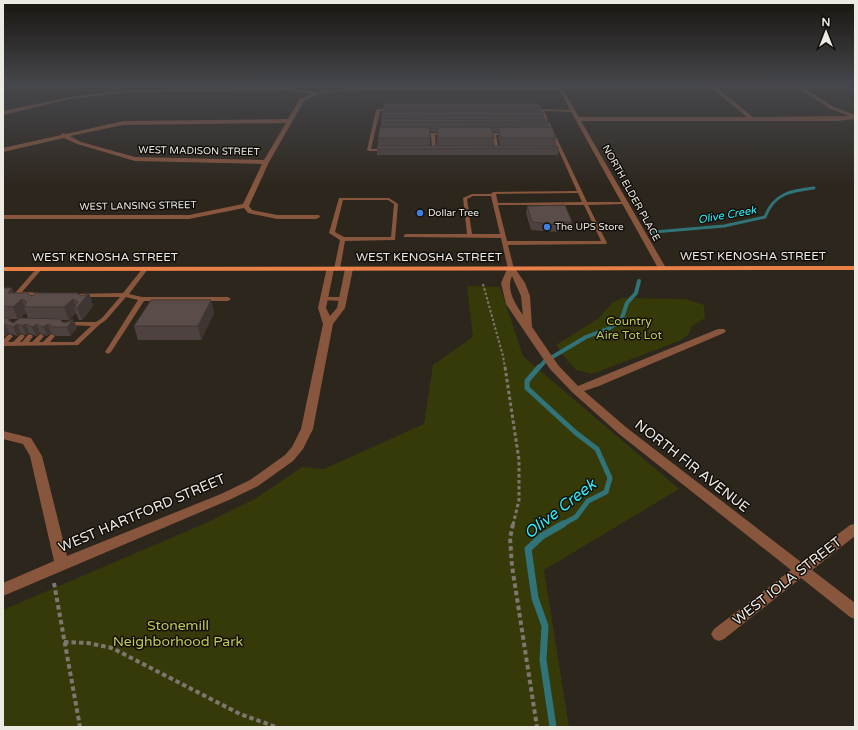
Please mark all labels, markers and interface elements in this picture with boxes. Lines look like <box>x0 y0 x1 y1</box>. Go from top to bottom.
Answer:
north arrow <box>806 12 846 52</box>
text: N <box>822 16 830 29</box>
street label: NORTH ELDER PLACE <box>600 143 662 243</box>
street label: WEST MADISON STREET <box>138 144 260 158</box>
street label: WEST LANSING STREET <box>79 199 197 213</box>
water label: Olive Creek <box>697 203 758 227</box>
place label: Dollar Tree <box>428 207 479 219</box>
marker: Dollar Tree <box>415 208 425 218</box>
place label: The UPS Store <box>555 221 624 233</box>
marker: The UPS Store <box>542 222 552 232</box>
street label: WEST KENOSHA STREET <box>680 249 827 263</box>
street label: WEST KENOSHA STREET <box>32 250 179 264</box>
street label: WEST KENOSHA STREET <box>356 250 503 264</box>
park label: Country Aire Tot Lot <box>596 314 663 342</box>
street label: NORTH FIR AVENUE <box>631 416 753 516</box>
street label: WEST HARTFORD STREET <box>56 470 228 556</box>
water label: Olive Creek <box>520 474 601 543</box>
street label: WEST IOLA STREET <box>729 533 845 629</box>
park label: Stonemill Neighborhood Park <box>113 617 244 650</box>

